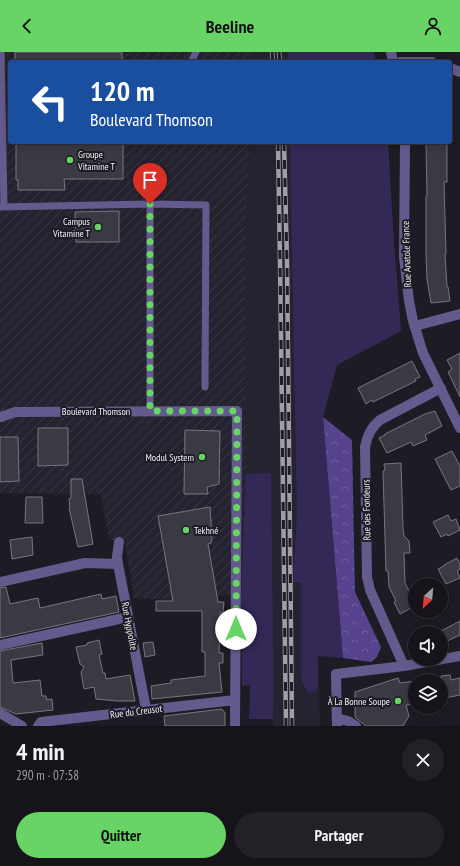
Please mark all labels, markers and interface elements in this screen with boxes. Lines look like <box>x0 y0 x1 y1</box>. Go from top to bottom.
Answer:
icon: back <box>16 15 38 37</box>
text: Beeline <box>206 15 254 38</box>
icon: person <box>422 15 444 37</box>
text: 120 m <box>90 72 154 109</box>
icon: left <box>24 76 76 128</box>
text: Boulevard Thomson <box>90 108 213 131</box>
place label: Groupe Vitamine T <box>77 148 116 173</box>
marker: Groupe Vitamine T <box>65 155 75 165</box>
pin <box>133 163 167 204</box>
icon: arrive <box>139 169 161 191</box>
place label: Campus Vitamine T <box>52 215 91 240</box>
street label: Rue Anatole France <box>399 220 414 287</box>
marker: Campus Vitamine T <box>93 222 103 232</box>
street label: Boulevard Thomson <box>62 405 130 418</box>
place label: Modul System <box>145 451 194 464</box>
marker: Modul System <box>197 452 207 462</box>
street label: Rue des Fondeurs <box>359 479 374 541</box>
place label: Tekhné <box>194 524 218 537</box>
marker: Tekhné <box>181 525 191 535</box>
north arrow <box>408 578 448 618</box>
map controls <box>408 578 448 714</box>
street label: Rue Hyppolite <box>118 601 141 651</box>
position arrow <box>215 608 257 650</box>
button: sound <box>408 626 448 666</box>
button: layers <box>408 674 448 714</box>
place label: À La Bonne Soupe <box>328 695 390 708</box>
marker: À La Bonne Soupe <box>393 696 403 706</box>
street label: Rue du Creusot <box>109 702 163 721</box>
text: 4 min <box>16 736 64 767</box>
button: close <box>402 739 444 781</box>
text: 290 m · 07:58 <box>16 767 79 784</box>
button: Quitter <box>16 812 226 858</box>
button: Partager <box>234 812 444 858</box>

